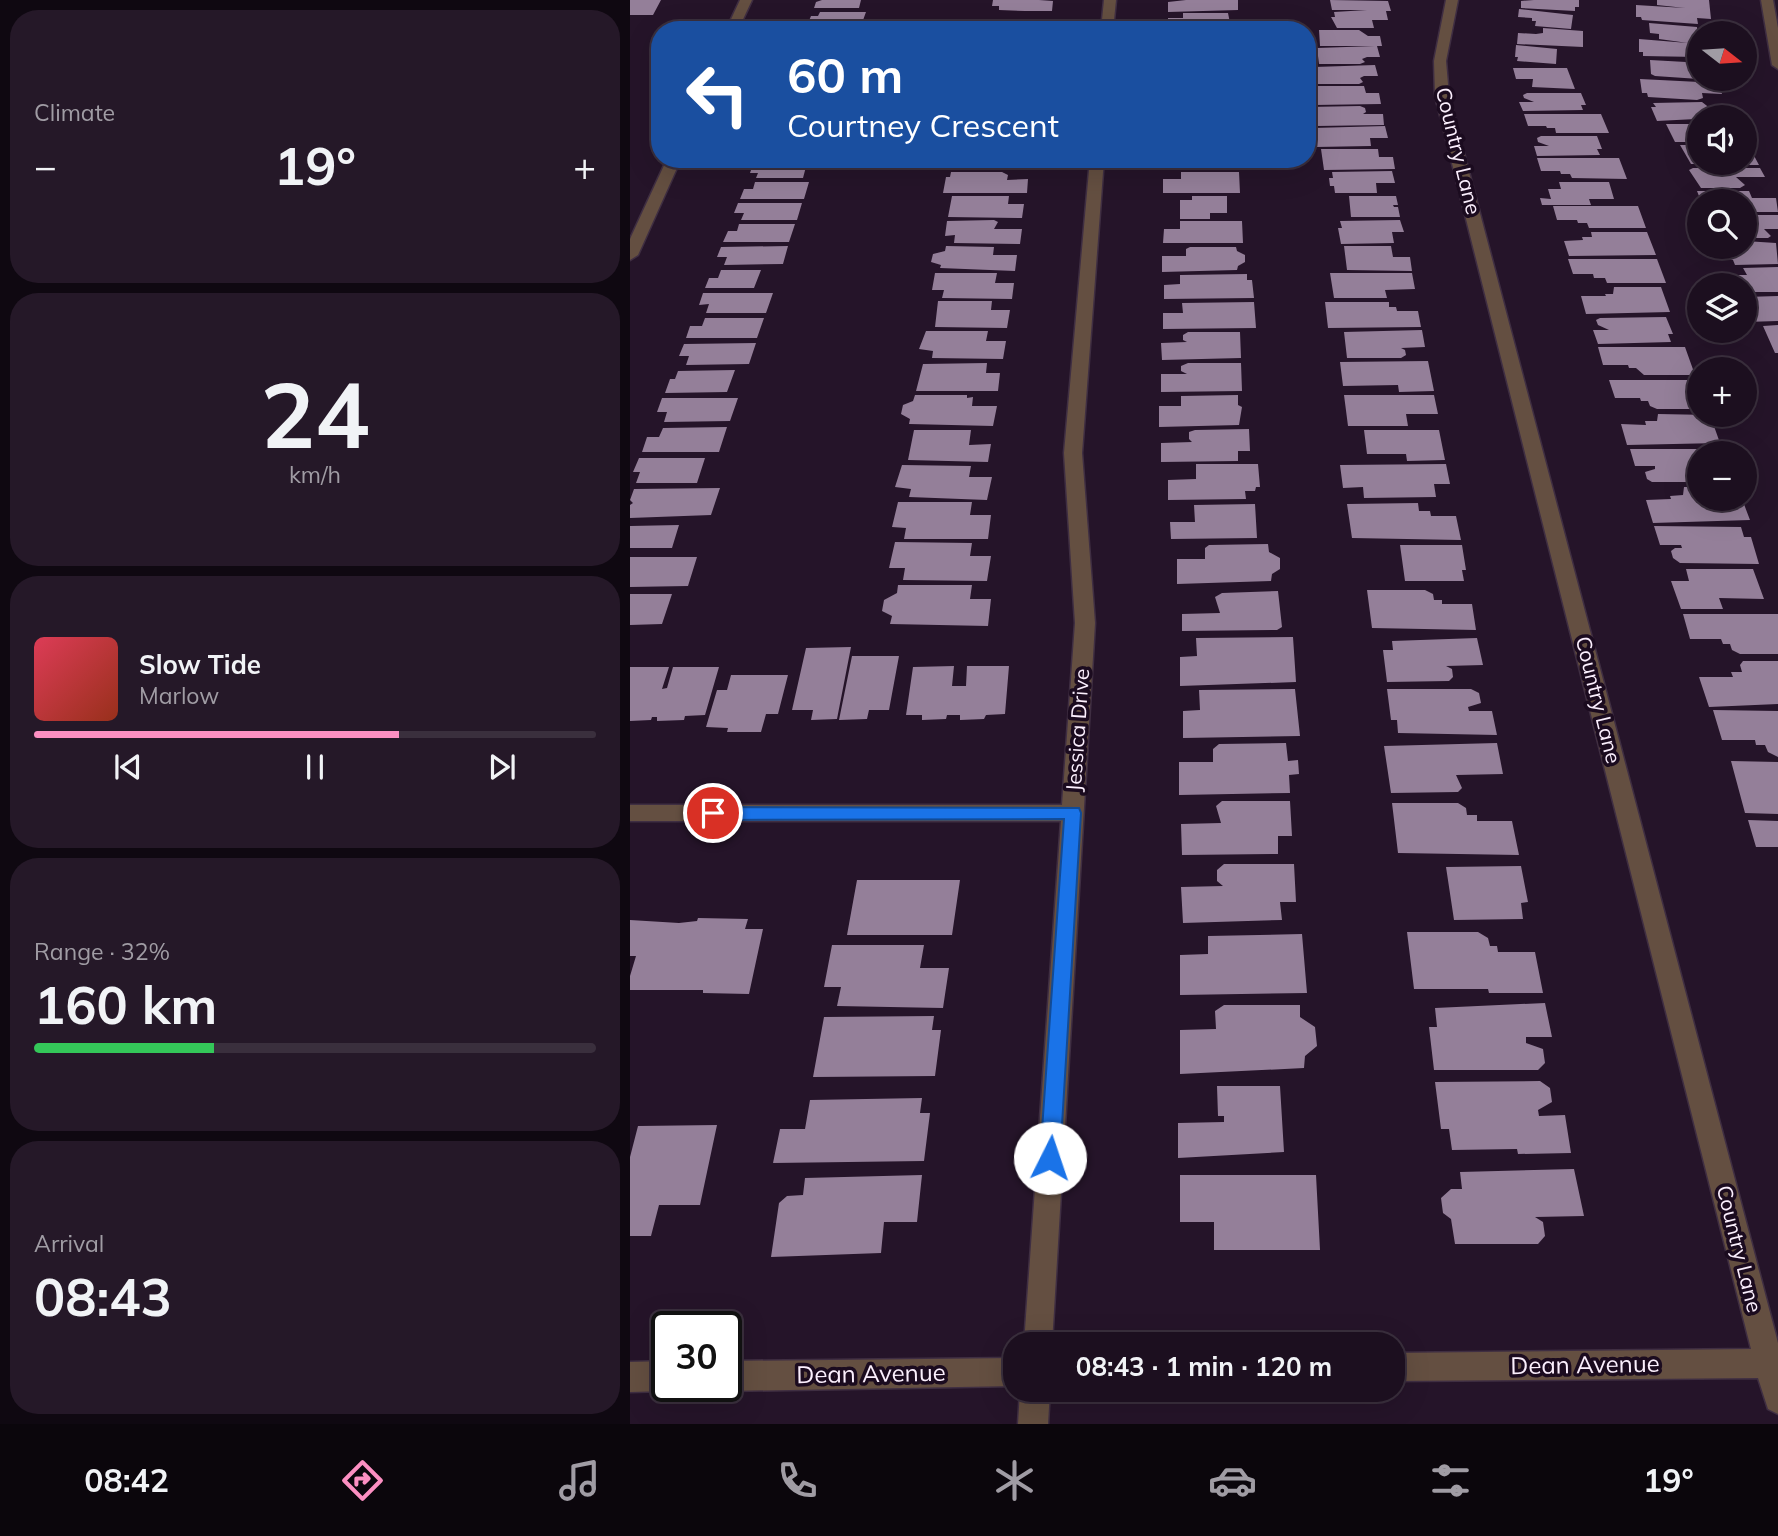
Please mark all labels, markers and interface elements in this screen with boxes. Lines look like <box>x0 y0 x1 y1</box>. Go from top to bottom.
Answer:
north arrow <box>1687 21 1757 91</box>
map controls <box>1687 21 1757 511</box>
text: 60 m <box>787 44 903 105</box>
icon: left <box>672 49 763 140</box>
street label: Country Lane <box>1431 85 1487 217</box>
text: Climate <box>34 98 115 127</box>
text: Courtney Crescent <box>787 105 1059 145</box>
button: sound <box>1687 105 1757 175</box>
text: 19° <box>274 133 356 198</box>
text: − <box>34 142 57 190</box>
text: + <box>573 142 596 190</box>
button: search <box>1687 189 1757 259</box>
button: layers <box>1687 273 1757 343</box>
text: 24 <box>260 357 370 471</box>
button: + <box>1687 357 1757 427</box>
button: − <box>1687 441 1757 511</box>
text: km/h <box>289 460 341 489</box>
street label: Country Lane <box>1571 634 1627 766</box>
text: Slow Tide <box>139 648 261 681</box>
street label: Jessica Drive <box>1060 668 1094 792</box>
text: Marlow <box>139 681 219 710</box>
icon: previous <box>109 748 147 786</box>
icon: pause <box>296 748 334 786</box>
icon: next <box>483 748 521 786</box>
pin <box>683 783 743 843</box>
icon: arrive <box>694 794 732 832</box>
text: Range · 32% <box>34 937 170 966</box>
text: 160 km <box>34 972 217 1037</box>
position arrow <box>1013 1121 1087 1195</box>
street label: Country Lane <box>1712 1183 1768 1315</box>
text: Arrival <box>34 1229 104 1258</box>
text: 08:43 <box>34 1264 172 1329</box>
speed limit sign: 30 <box>651 1311 742 1402</box>
street label: Dean Avenue <box>1510 1348 1660 1380</box>
text: 08:43 · 1 min · 120 m <box>1076 1350 1332 1383</box>
street label: Dean Avenue <box>796 1357 946 1389</box>
icon: directions <box>338 1456 387 1505</box>
icon: music <box>555 1456 604 1505</box>
icon: phone <box>773 1456 822 1505</box>
icon: climate <box>990 1456 1039 1505</box>
icon: car <box>1208 1456 1257 1505</box>
icon: filters <box>1426 1456 1475 1505</box>
text: 08:42 <box>84 1460 169 1500</box>
text: 19° <box>1643 1460 1694 1500</box>

